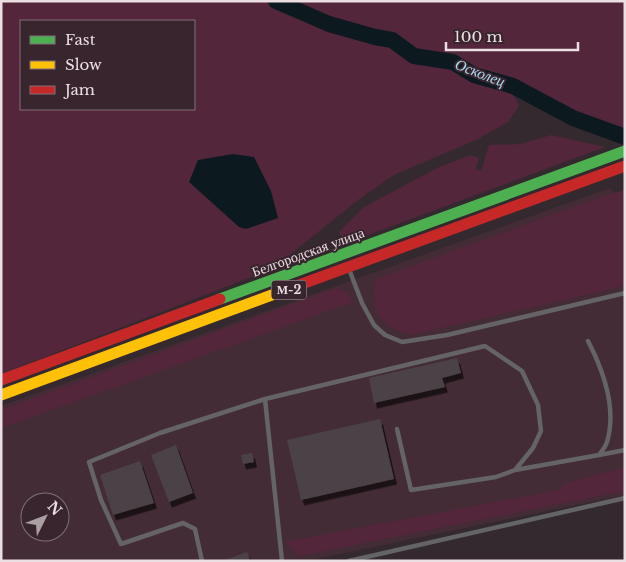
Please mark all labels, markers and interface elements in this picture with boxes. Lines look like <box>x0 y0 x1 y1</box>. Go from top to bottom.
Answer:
legend <box>20 20 195 110</box>
scale bar <box>446 20 578 52</box>
text: 100 m <box>454 27 503 46</box>
text: Fast <box>65 30 96 49</box>
water label: Осколец <box>452 54 508 91</box>
text: Slow <box>65 55 102 74</box>
text: Jam <box>63 80 95 99</box>
street label: Белгородская улица <box>249 223 367 281</box>
road number: М-2 <box>272 280 306 300</box>
north arrow <box>20 492 70 542</box>
text: N <box>44 497 66 519</box>

